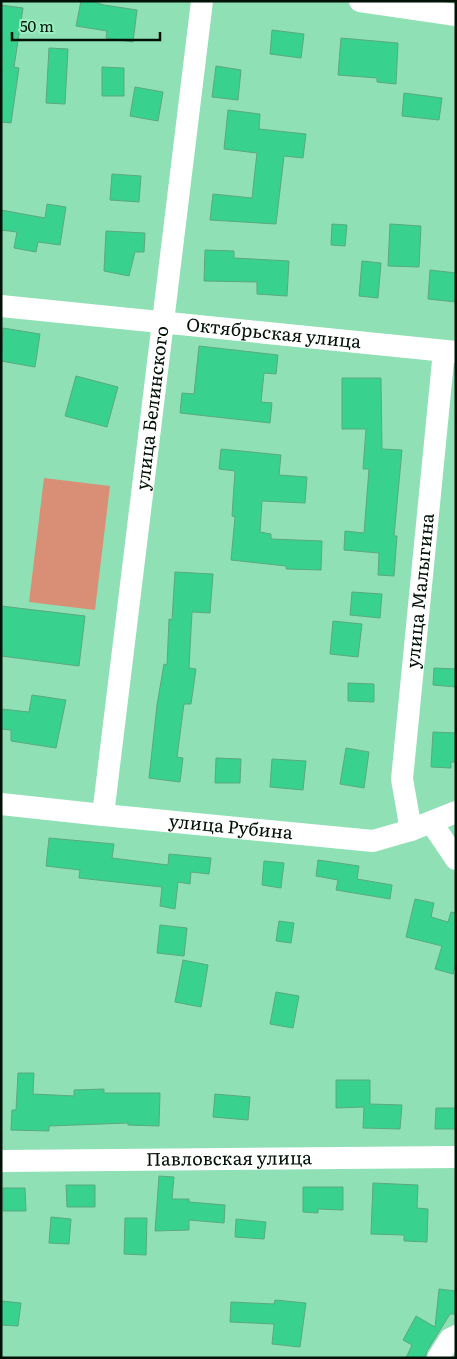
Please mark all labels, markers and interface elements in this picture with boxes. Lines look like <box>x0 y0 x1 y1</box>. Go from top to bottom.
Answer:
scale bar <box>12 10 160 42</box>
text: 50 m <box>20 14 54 37</box>
street label: Октябрьская улица <box>185 310 363 354</box>
street label: улица Белинского <box>128 324 174 492</box>
street label: улица Малыгина <box>398 511 440 669</box>
street label: улица Рубина <box>168 806 294 845</box>
street label: Павловская улица <box>146 1143 312 1172</box>

